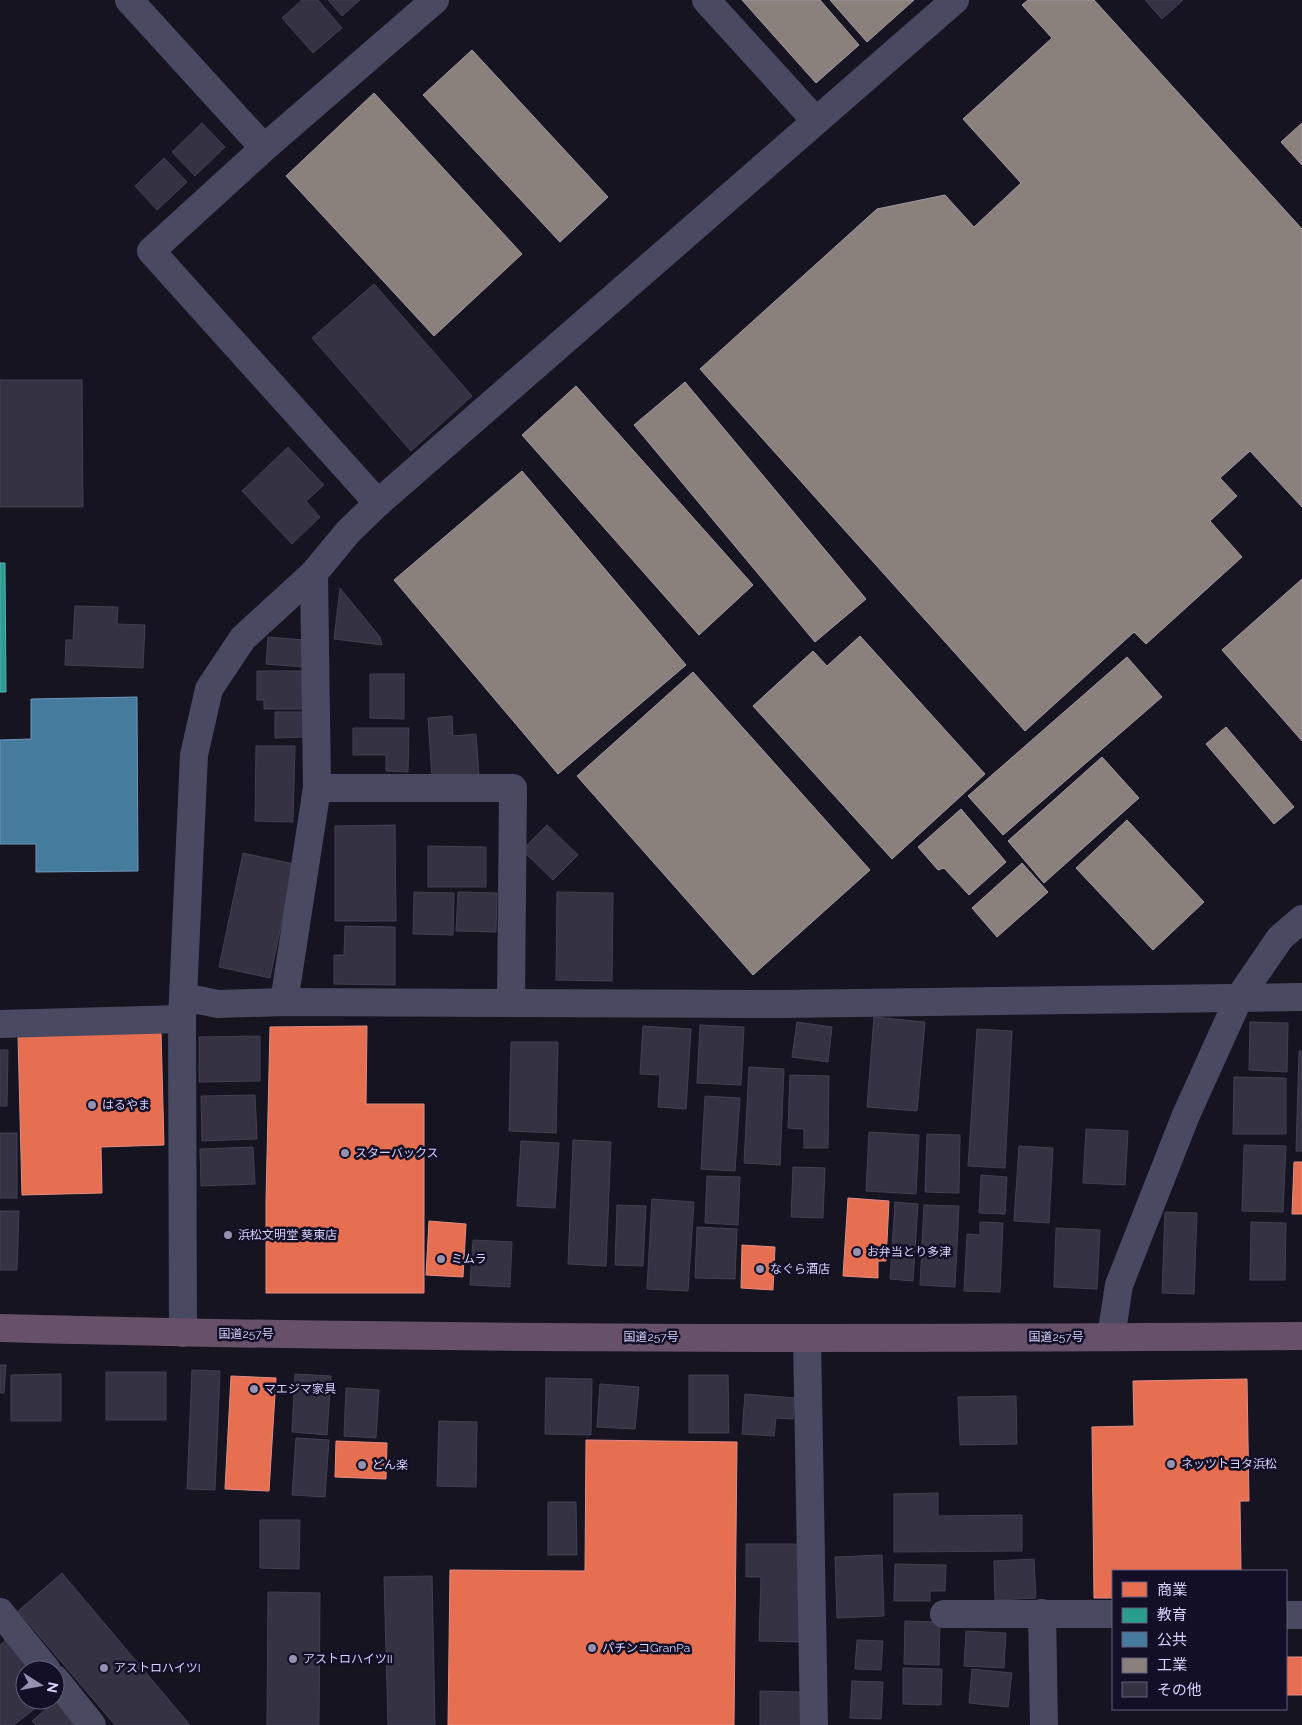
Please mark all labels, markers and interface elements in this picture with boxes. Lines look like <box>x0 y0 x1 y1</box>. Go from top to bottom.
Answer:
place label: はるやま <box>102 1098 150 1112</box>
marker: はるやま <box>86 1099 98 1111</box>
place label: スターバックス <box>355 1146 439 1160</box>
marker: スターバックス <box>339 1147 351 1159</box>
place label: 浜松文明堂 葵東店 <box>238 1228 337 1242</box>
marker: 浜松文明堂 葵東店 <box>222 1229 234 1241</box>
place label: お弁当とり多津 <box>867 1245 951 1259</box>
marker: お弁当とり多津 <box>851 1246 863 1258</box>
place label: ミムラ <box>451 1252 486 1266</box>
marker: ミムラ <box>435 1253 447 1265</box>
place label: なぐら酒店 <box>770 1262 830 1276</box>
marker: なぐら酒店 <box>754 1263 766 1275</box>
street label: 国道257号 <box>218 1327 274 1341</box>
street label: 国道257号 <box>623 1330 679 1344</box>
street label: 国道257号 <box>1028 1330 1084 1344</box>
place label: マエジマ家具 <box>264 1382 336 1396</box>
marker: マエジマ家具 <box>248 1383 260 1395</box>
place label: ネッツトヨタ浜松 <box>1181 1457 1277 1471</box>
place label: どん楽 <box>372 1458 408 1472</box>
marker: ネッツトヨタ浜松 <box>1165 1458 1177 1470</box>
marker: どん楽 <box>356 1459 368 1471</box>
legend <box>1112 1570 1287 1710</box>
text: 商業 <box>1157 1581 1187 1599</box>
text: 教育 <box>1157 1606 1187 1624</box>
text: 公共 <box>1157 1631 1187 1649</box>
place label: パチンコGranPa <box>602 1641 690 1655</box>
marker: パチンコGranPa <box>586 1642 598 1654</box>
place label: アストロハイツII <box>303 1652 393 1666</box>
marker: アストロハイツII <box>287 1653 299 1665</box>
text: 工業 <box>1157 1656 1187 1674</box>
north arrow <box>15 1660 65 1710</box>
place label: アストロハイツI <box>114 1661 201 1675</box>
marker: アストロハイツI <box>98 1662 110 1674</box>
text: N <box>44 1681 62 1694</box>
text: その他 <box>1157 1681 1202 1699</box>

